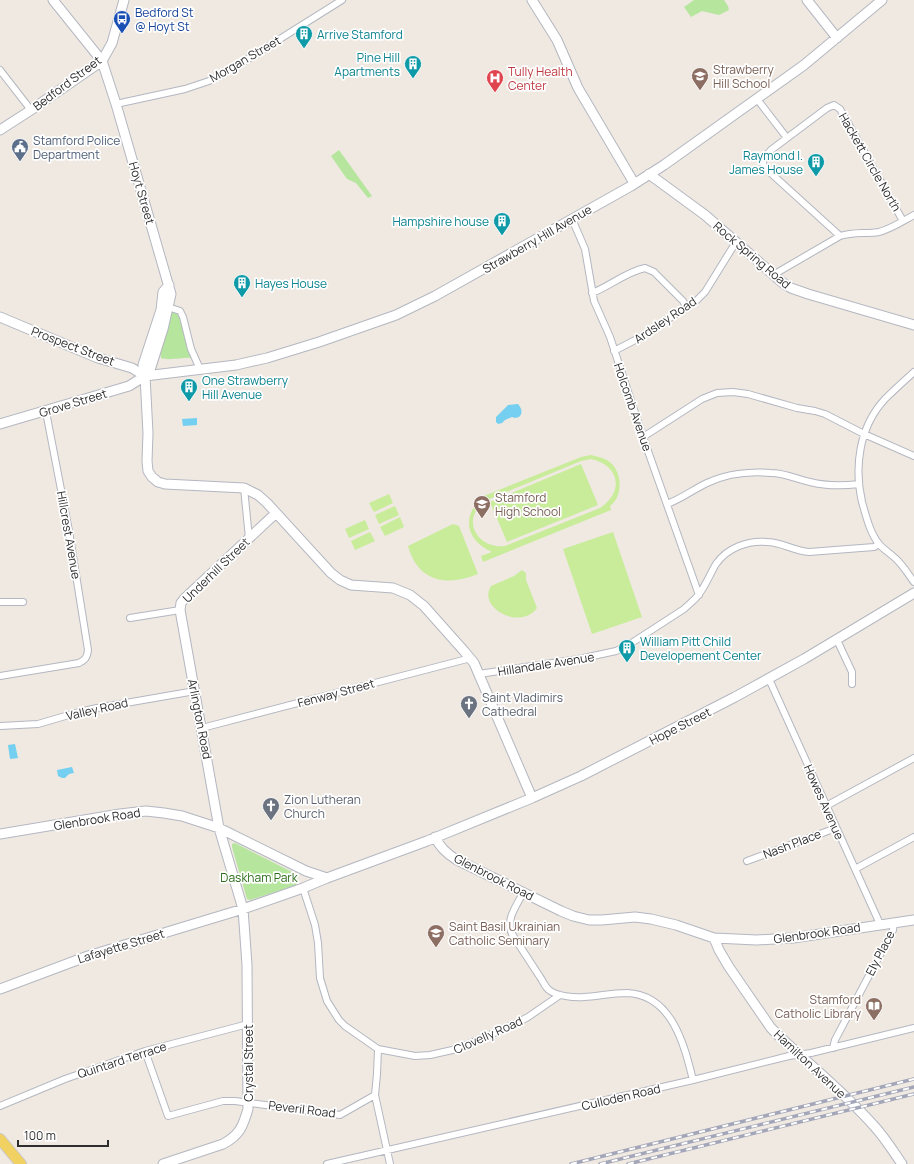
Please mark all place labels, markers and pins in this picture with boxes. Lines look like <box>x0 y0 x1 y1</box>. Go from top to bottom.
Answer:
place label: Bedford St @ Hoyt St <box>135 4 194 35</box>
bus stop icon: Bedford St @ Hoyt St <box>112 9 132 34</box>
building icon: Arrive Stamford <box>294 24 314 49</box>
place label: Arrive Stamford <box>317 26 403 43</box>
place label: Pine Hill Apartments <box>334 49 400 80</box>
building icon: Pine Hill Apartments <box>403 54 423 79</box>
place label: Strawberry Hill School <box>713 61 775 92</box>
place label: Tully Health Center <box>508 63 573 94</box>
school or university icon: Strawberry Hill School <box>690 66 710 91</box>
hospital icon: Tully Health Center <box>485 68 505 93</box>
place label: Stamford Police Department <box>33 132 120 163</box>
public building icon: Stamford Police Department <box>10 137 30 162</box>
place label: Raymond I. James House <box>729 147 803 178</box>
building icon: Raymond I. James House <box>806 152 826 177</box>
building icon: Hampshire house <box>492 211 512 236</box>
place label: Hampshire house <box>392 213 489 230</box>
building icon: Hayes House <box>232 273 252 298</box>
place label: Hayes House <box>255 275 327 292</box>
place label: One Strawberry Hill Avenue <box>202 372 289 403</box>
building icon: One Strawberry Hill Avenue <box>179 377 199 402</box>
place label: Stamford High School <box>495 489 561 520</box>
school or university icon: Stamford High School <box>472 494 492 519</box>
place label: William Pitt Child Developement Center <box>640 633 762 664</box>
building icon: William Pitt Child Developement Center <box>617 638 637 663</box>
place label: Saint Vladimirs Cathedral <box>482 689 563 720</box>
church icon: Saint Vladimirs Cathedral <box>459 694 479 719</box>
place label: Zion Lutheran Church <box>284 791 361 822</box>
church icon: Zion Lutheran Church <box>261 796 281 821</box>
place label: Saint Basil Ukrainian Catholic Seminary <box>449 918 560 949</box>
school or university icon: Saint Basil Ukrainian Catholic Seminary <box>426 923 446 948</box>
place label: Stamford Catholic Library <box>775 991 862 1022</box>
library icon: Stamford Catholic Library <box>864 996 884 1021</box>

